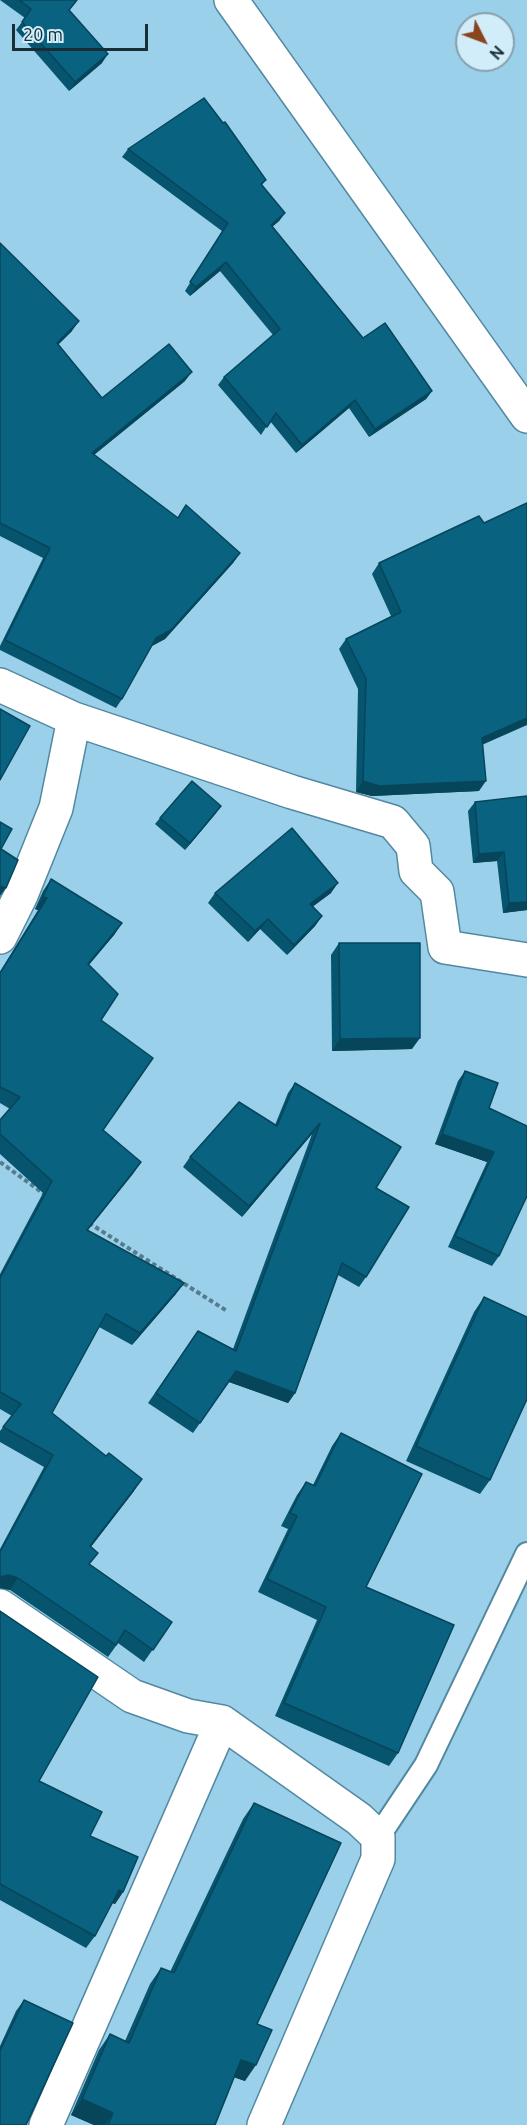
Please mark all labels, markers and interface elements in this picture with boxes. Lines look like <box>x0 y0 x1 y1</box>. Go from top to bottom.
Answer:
scale bar <box>15 12 152 50</box>
north arrow <box>455 12 515 72</box>
text: 20 m <box>23 24 63 44</box>
text: N <box>486 42 508 63</box>

